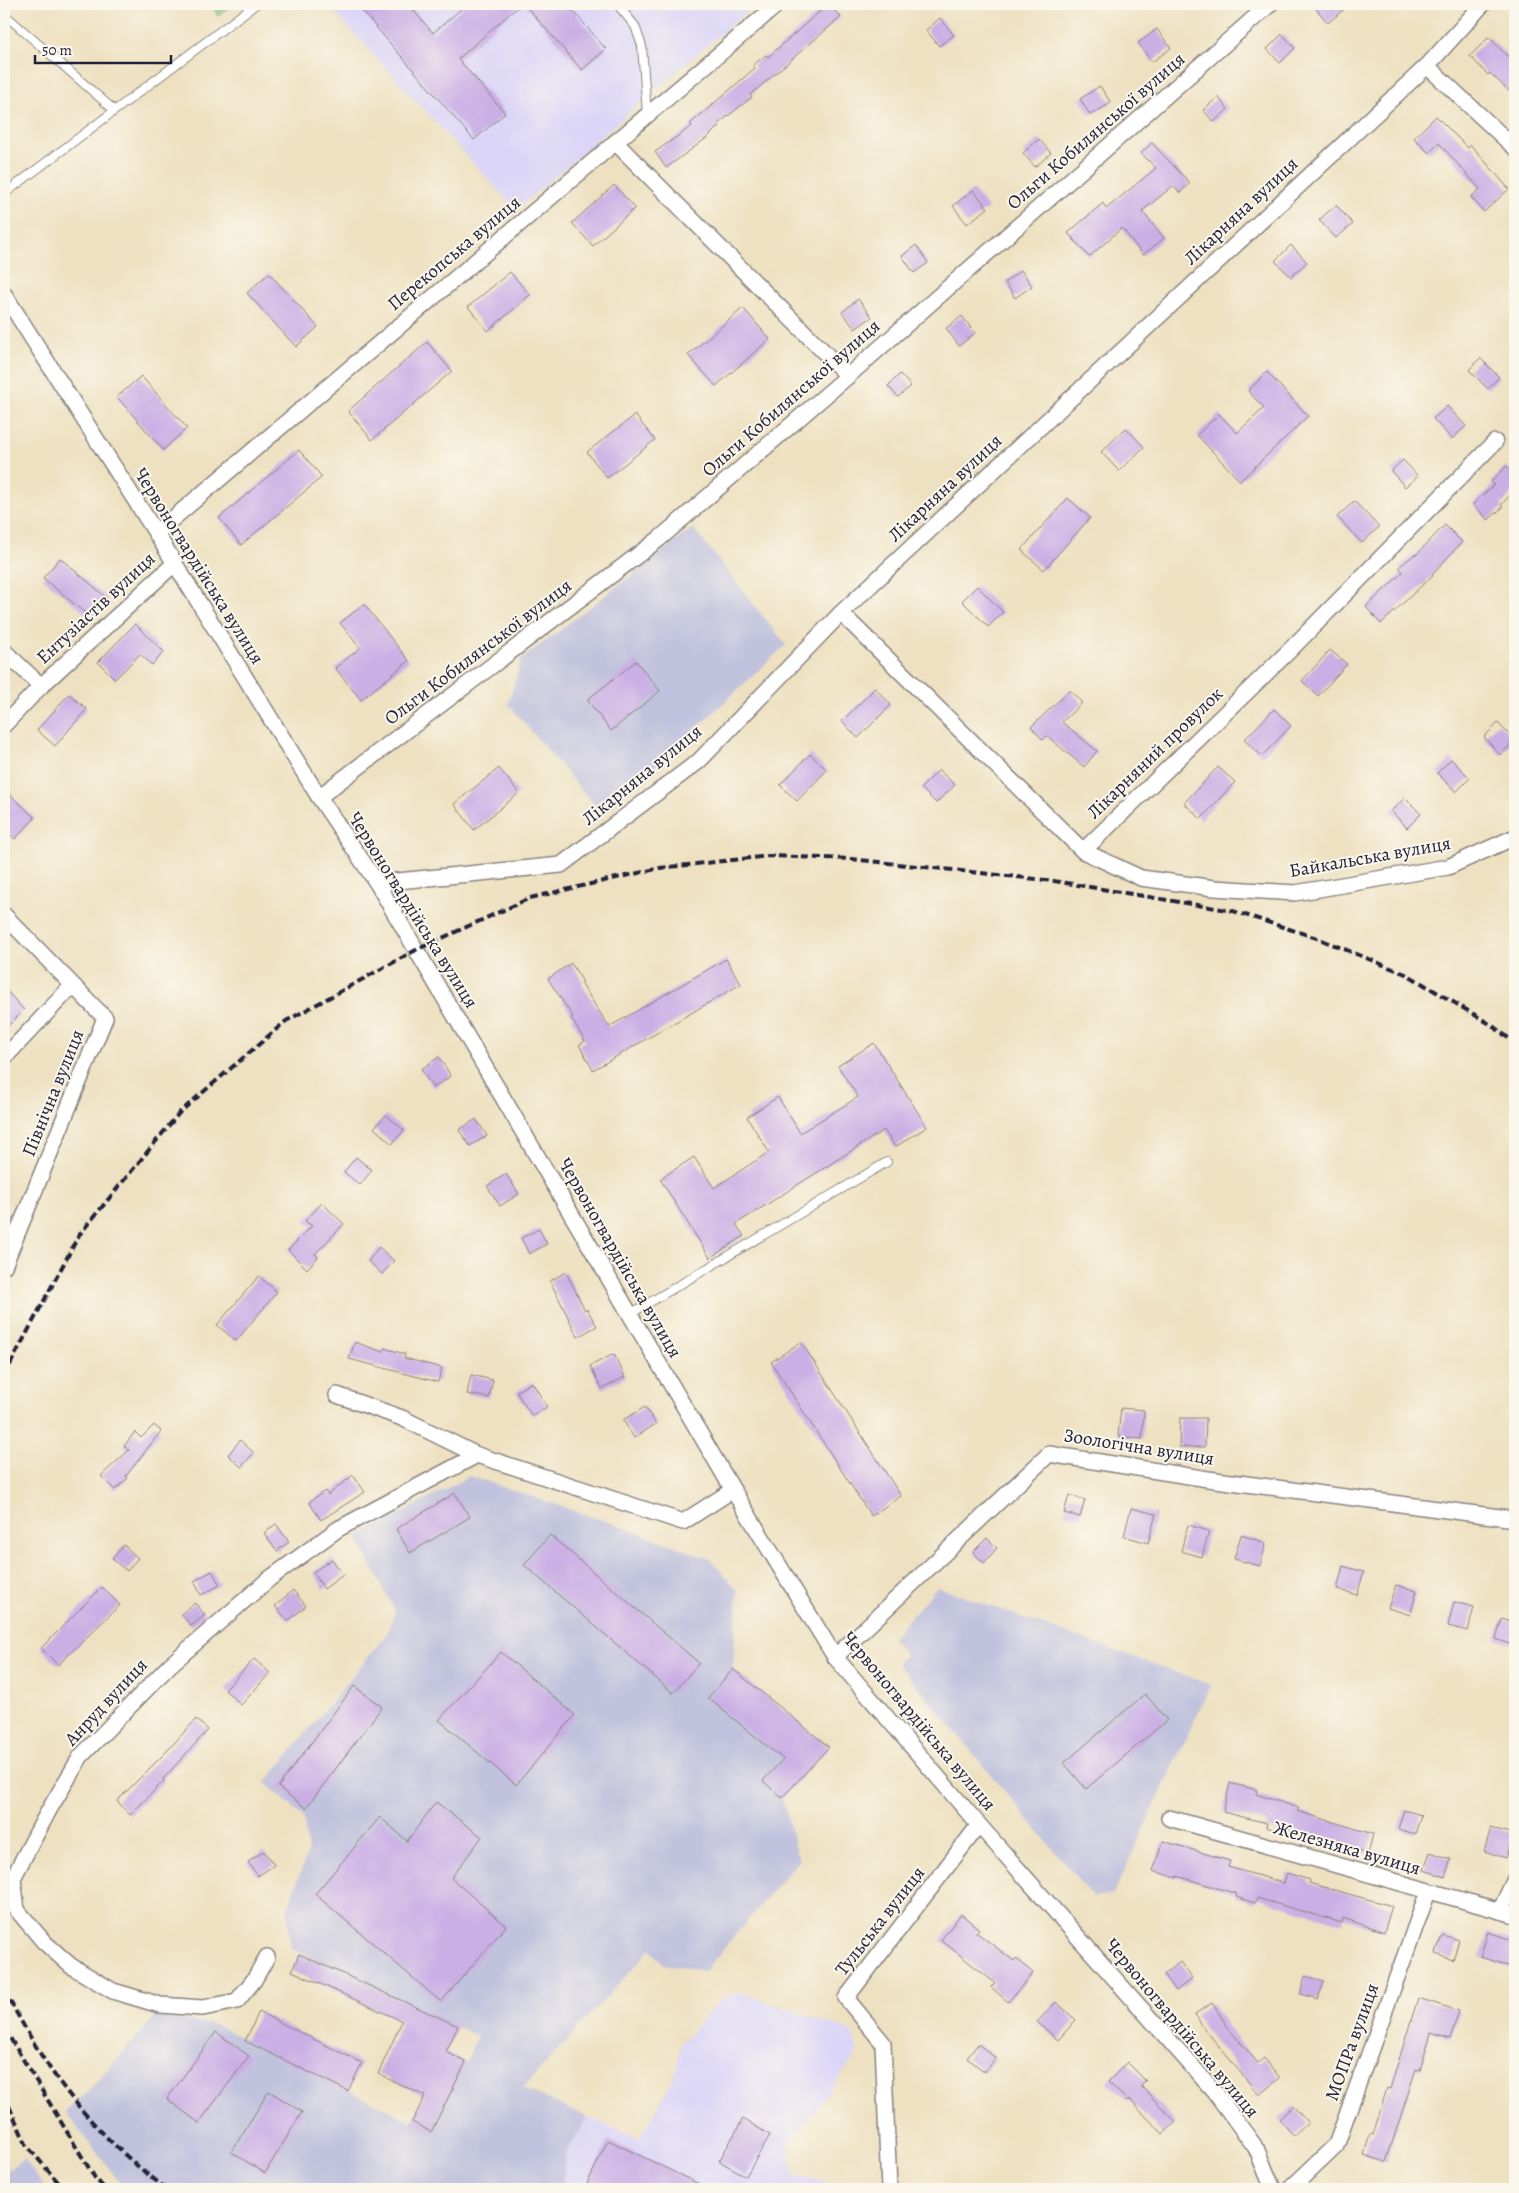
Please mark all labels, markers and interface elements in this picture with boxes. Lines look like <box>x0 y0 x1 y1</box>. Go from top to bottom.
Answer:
scale bar <box>35 32 171 64</box>
text: 50 m <box>42 40 72 60</box>
street label: Ольги Кобилянської вулиця <box>1001 46 1191 216</box>
street label: Лікарняна вулиця <box>1178 151 1304 271</box>
street label: Перекопська вулиця <box>382 189 526 317</box>
street label: Ольги Кобилянської вулиця <box>696 313 886 483</box>
street label: Лікарняна вулиця <box>882 428 1008 548</box>
street label: Червоногвардійська вулиця <box>128 463 270 669</box>
street label: Ентузіастів вулиця <box>31 546 161 670</box>
street label: Ольги Кобилянської вулиця <box>379 573 577 731</box>
street label: Лікарняний провулок <box>1081 681 1229 825</box>
street label: Лікарняна вулиця <box>576 718 708 832</box>
street label: Червоногвардійська вулиця <box>342 807 484 1013</box>
street label: Байкальська вулиця <box>1287 830 1453 884</box>
street label: Північна вулиця <box>16 1026 90 1160</box>
street label: Червоногвардійська вулиця <box>552 1153 688 1363</box>
street label: Зоологічна вулиця <box>1062 1422 1216 1472</box>
street label: Червоногвардійська вулиця <box>836 1626 1002 1816</box>
street label: Анруд вулиця <box>58 1652 153 1752</box>
street label: Железняка вулиця <box>1270 1815 1424 1881</box>
street label: Тульська вулиця <box>829 1861 931 1981</box>
street label: Червоногвардійська вулиця <box>1099 1933 1265 2123</box>
street label: МОПРа вулиця <box>1319 1980 1385 2104</box>

